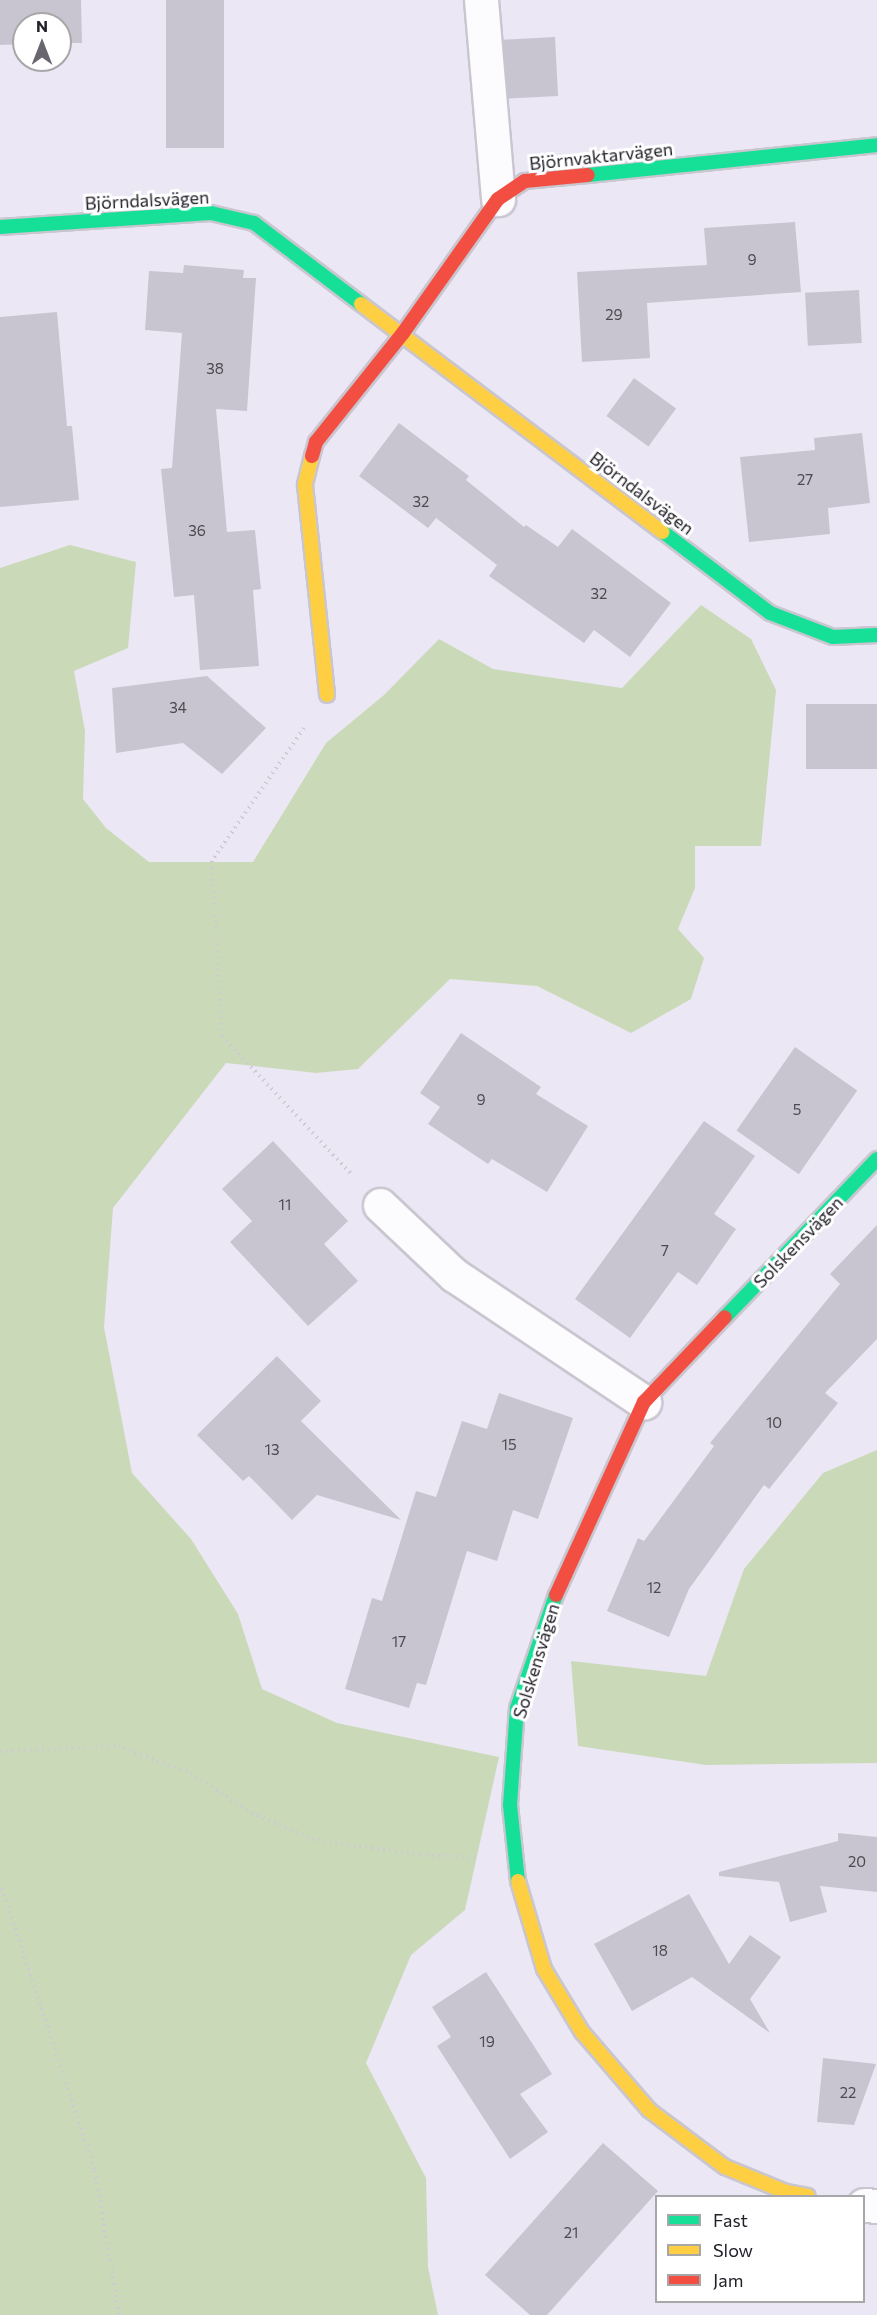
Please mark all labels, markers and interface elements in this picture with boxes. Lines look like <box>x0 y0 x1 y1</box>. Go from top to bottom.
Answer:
north arrow <box>12 12 72 72</box>
text: N <box>36 16 48 35</box>
street label: Björnvaktarvägen <box>528 138 674 174</box>
street label: Björndalsvägen <box>84 186 210 214</box>
house number: 9 <box>747 251 757 269</box>
house number: 29 <box>605 306 623 324</box>
house number: 38 <box>206 360 224 378</box>
street label: Björndalsvägen <box>586 447 698 539</box>
house number: 27 <box>797 471 813 489</box>
house number: 32 <box>413 493 429 511</box>
house number: 36 <box>188 522 206 540</box>
house number: 32 <box>591 585 607 603</box>
house number: 34 <box>169 699 187 717</box>
house number: 9 <box>476 1091 486 1109</box>
house number: 5 <box>793 1101 801 1119</box>
street label: Solskensvägen <box>749 1192 847 1292</box>
house number: 11 <box>279 1196 291 1214</box>
house number: 7 <box>661 1242 669 1260</box>
house number: 10 <box>766 1414 782 1432</box>
house number: 15 <box>501 1436 517 1454</box>
house number: 13 <box>265 1441 279 1459</box>
house number: 12 <box>647 1579 661 1597</box>
street label: Solskensvägen <box>508 1601 564 1721</box>
house number: 17 <box>392 1633 406 1651</box>
house number: 20 <box>848 1853 866 1871</box>
house number: 18 <box>652 1942 668 1960</box>
house number: 19 <box>479 2033 495 2051</box>
house number: 22 <box>840 2084 856 2102</box>
legend <box>655 2195 865 2303</box>
text: Fast <box>713 2209 748 2231</box>
house number: 21 <box>564 2224 578 2242</box>
text: Slow <box>713 2239 753 2261</box>
text: Jam <box>713 2269 743 2291</box>

